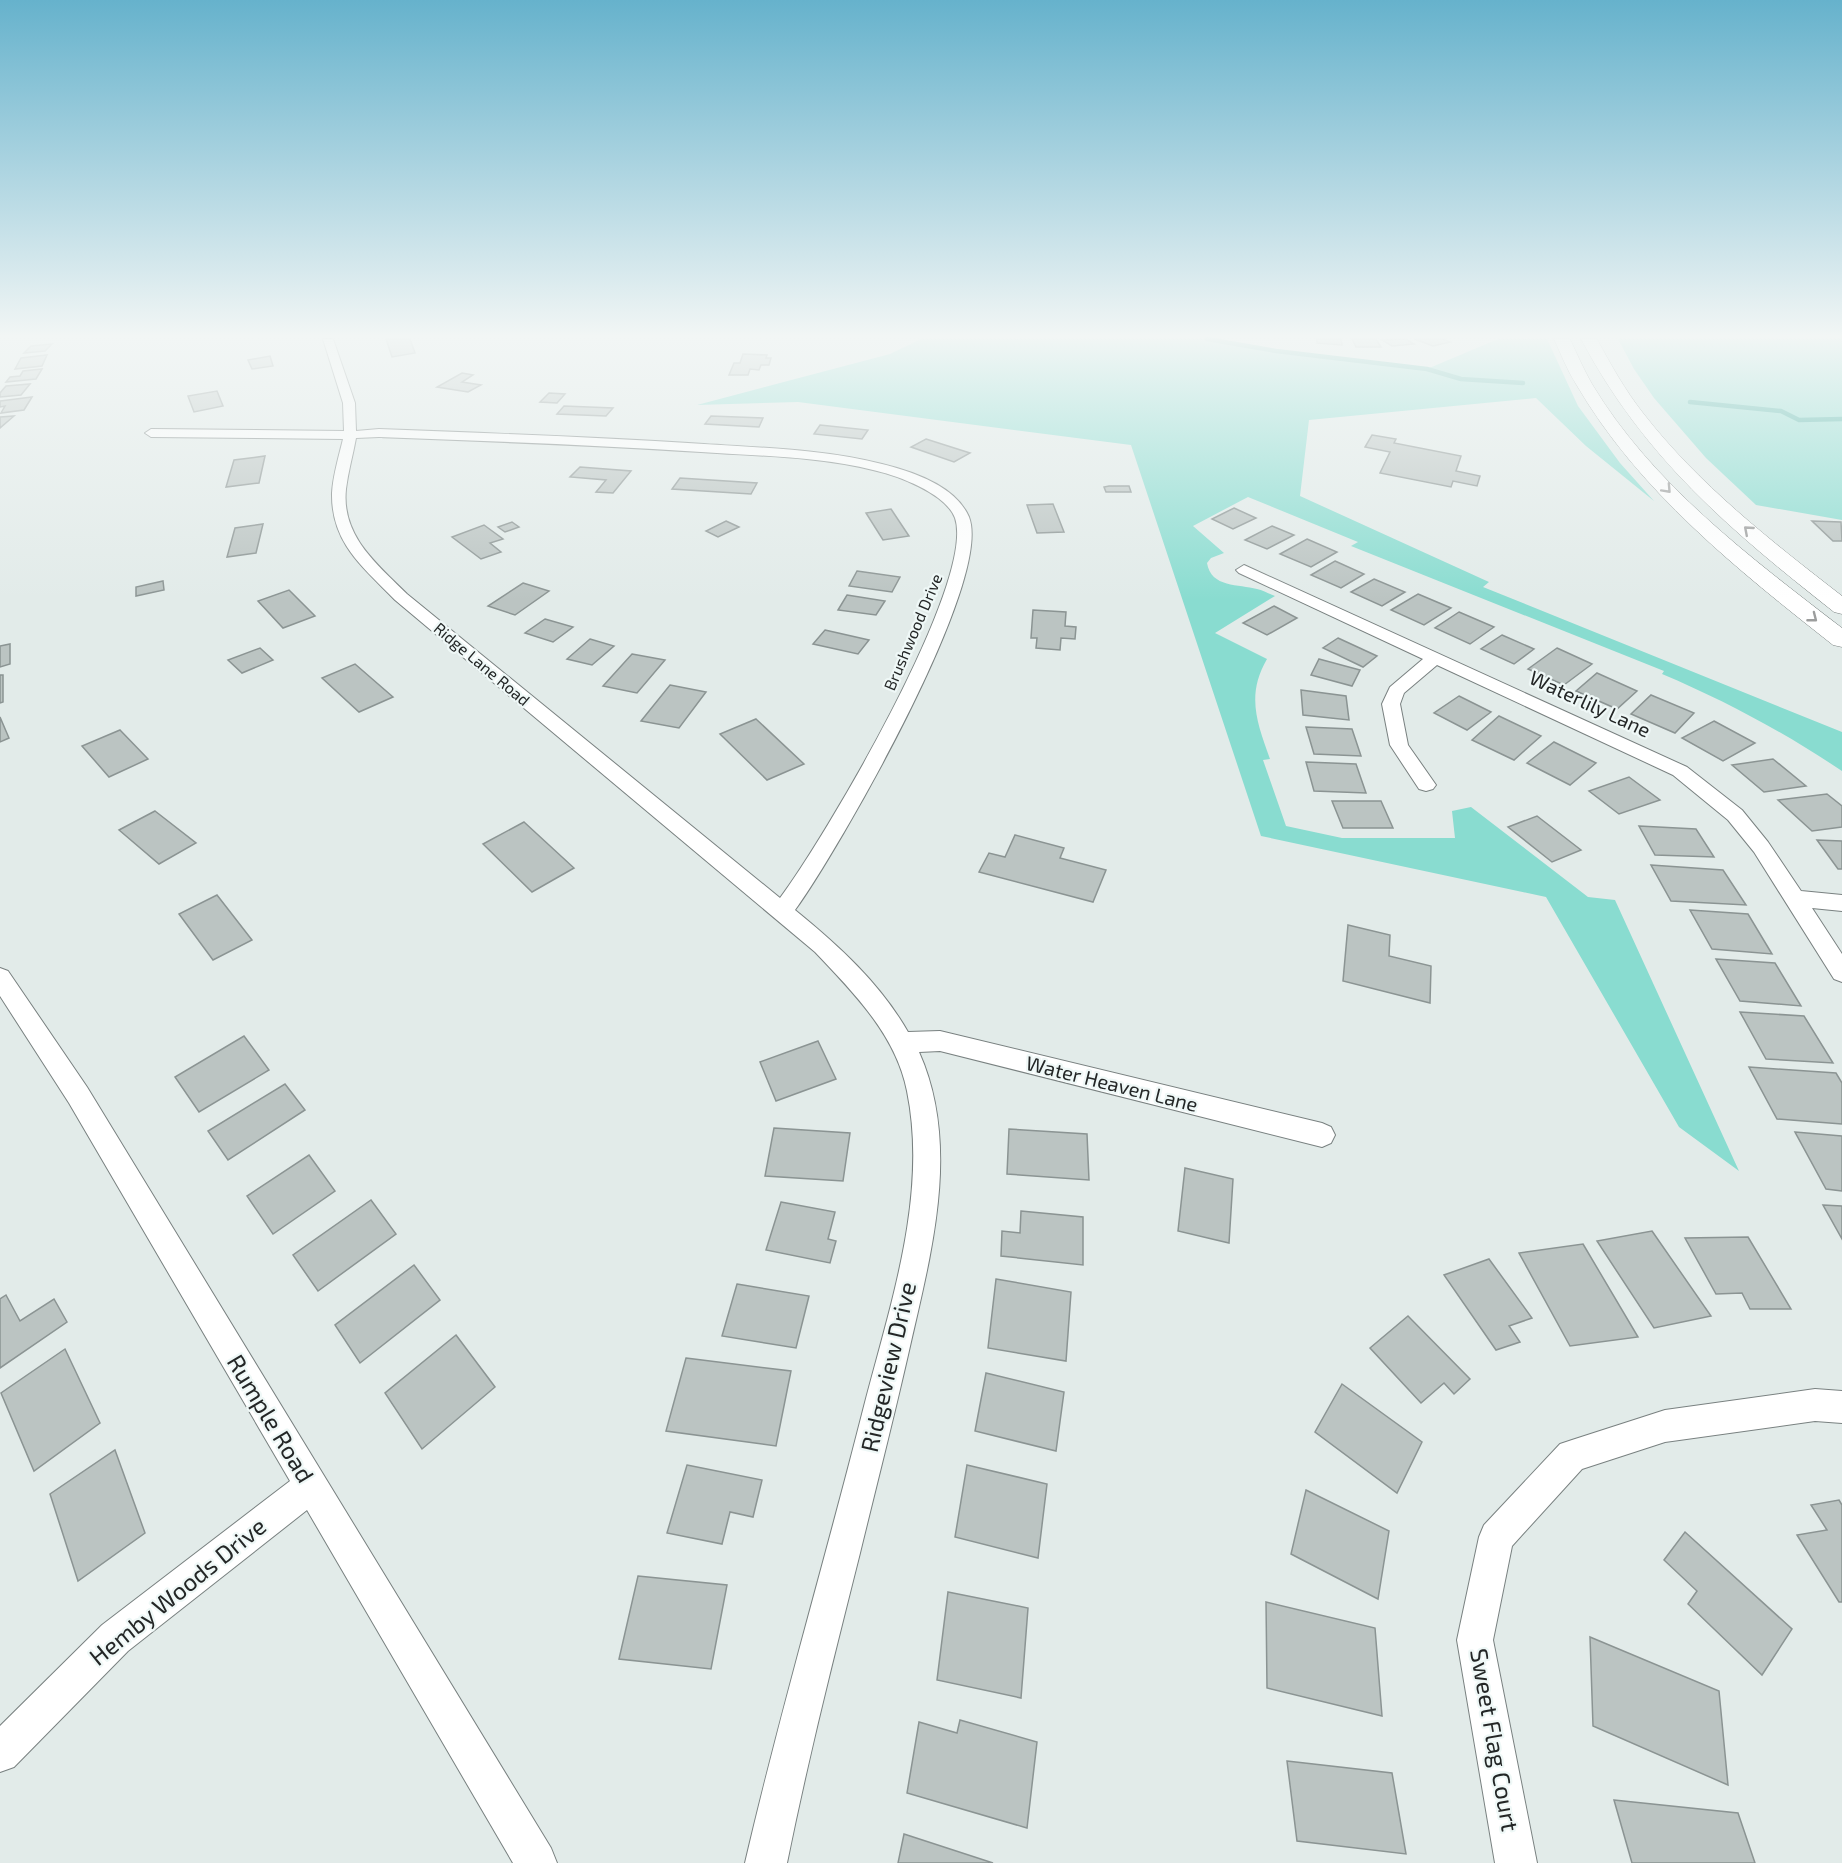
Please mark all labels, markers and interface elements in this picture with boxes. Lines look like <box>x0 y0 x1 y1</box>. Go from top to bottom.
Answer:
one-way arrow <box>1660 483 1671 493</box>
one-way arrow <box>1744 526 1755 537</box>
street label: Brushwood Drive <box>879 571 946 693</box>
one-way arrow <box>1807 610 1818 621</box>
street label: Ridge Lane Road <box>430 618 534 709</box>
street label: Waterlily Lane <box>1526 665 1655 742</box>
street label: Water Heaven Lane <box>1024 1050 1201 1116</box>
street label: Ridgeview Drive <box>854 1279 921 1455</box>
street label: Rumple Road <box>222 1349 321 1487</box>
street label: Hemby Woods Drive <box>83 1511 271 1671</box>
street label: Sweet Flag Court <box>1465 1646 1526 1833</box>

